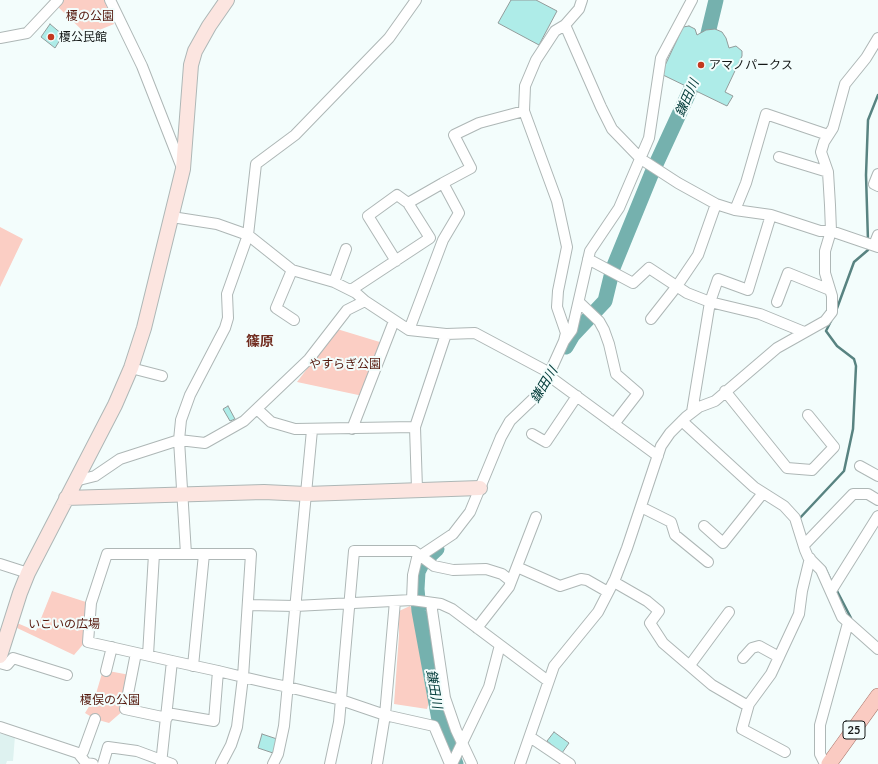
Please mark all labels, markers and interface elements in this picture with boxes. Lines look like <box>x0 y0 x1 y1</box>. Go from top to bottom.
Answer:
park label: 榎の公園 <box>66 9 114 23</box>
place label: 榎公民館 <box>59 30 107 44</box>
marker: 榎公民館 <box>46 32 56 42</box>
place label: アマノパークス <box>709 58 793 72</box>
marker: アマノパークス <box>696 60 706 70</box>
water label: 鎌田川 <box>672 77 702 119</box>
district label: 篠原 <box>246 333 274 349</box>
park label: やすらぎ公園 <box>309 357 381 371</box>
water label: 鎌田川 <box>527 364 561 406</box>
park label: いこいの広場 <box>28 617 100 631</box>
water label: 鎌田川 <box>423 668 445 710</box>
park label: 榎俣の公園 <box>80 693 140 707</box>
road number: 25 <box>843 721 865 739</box>

